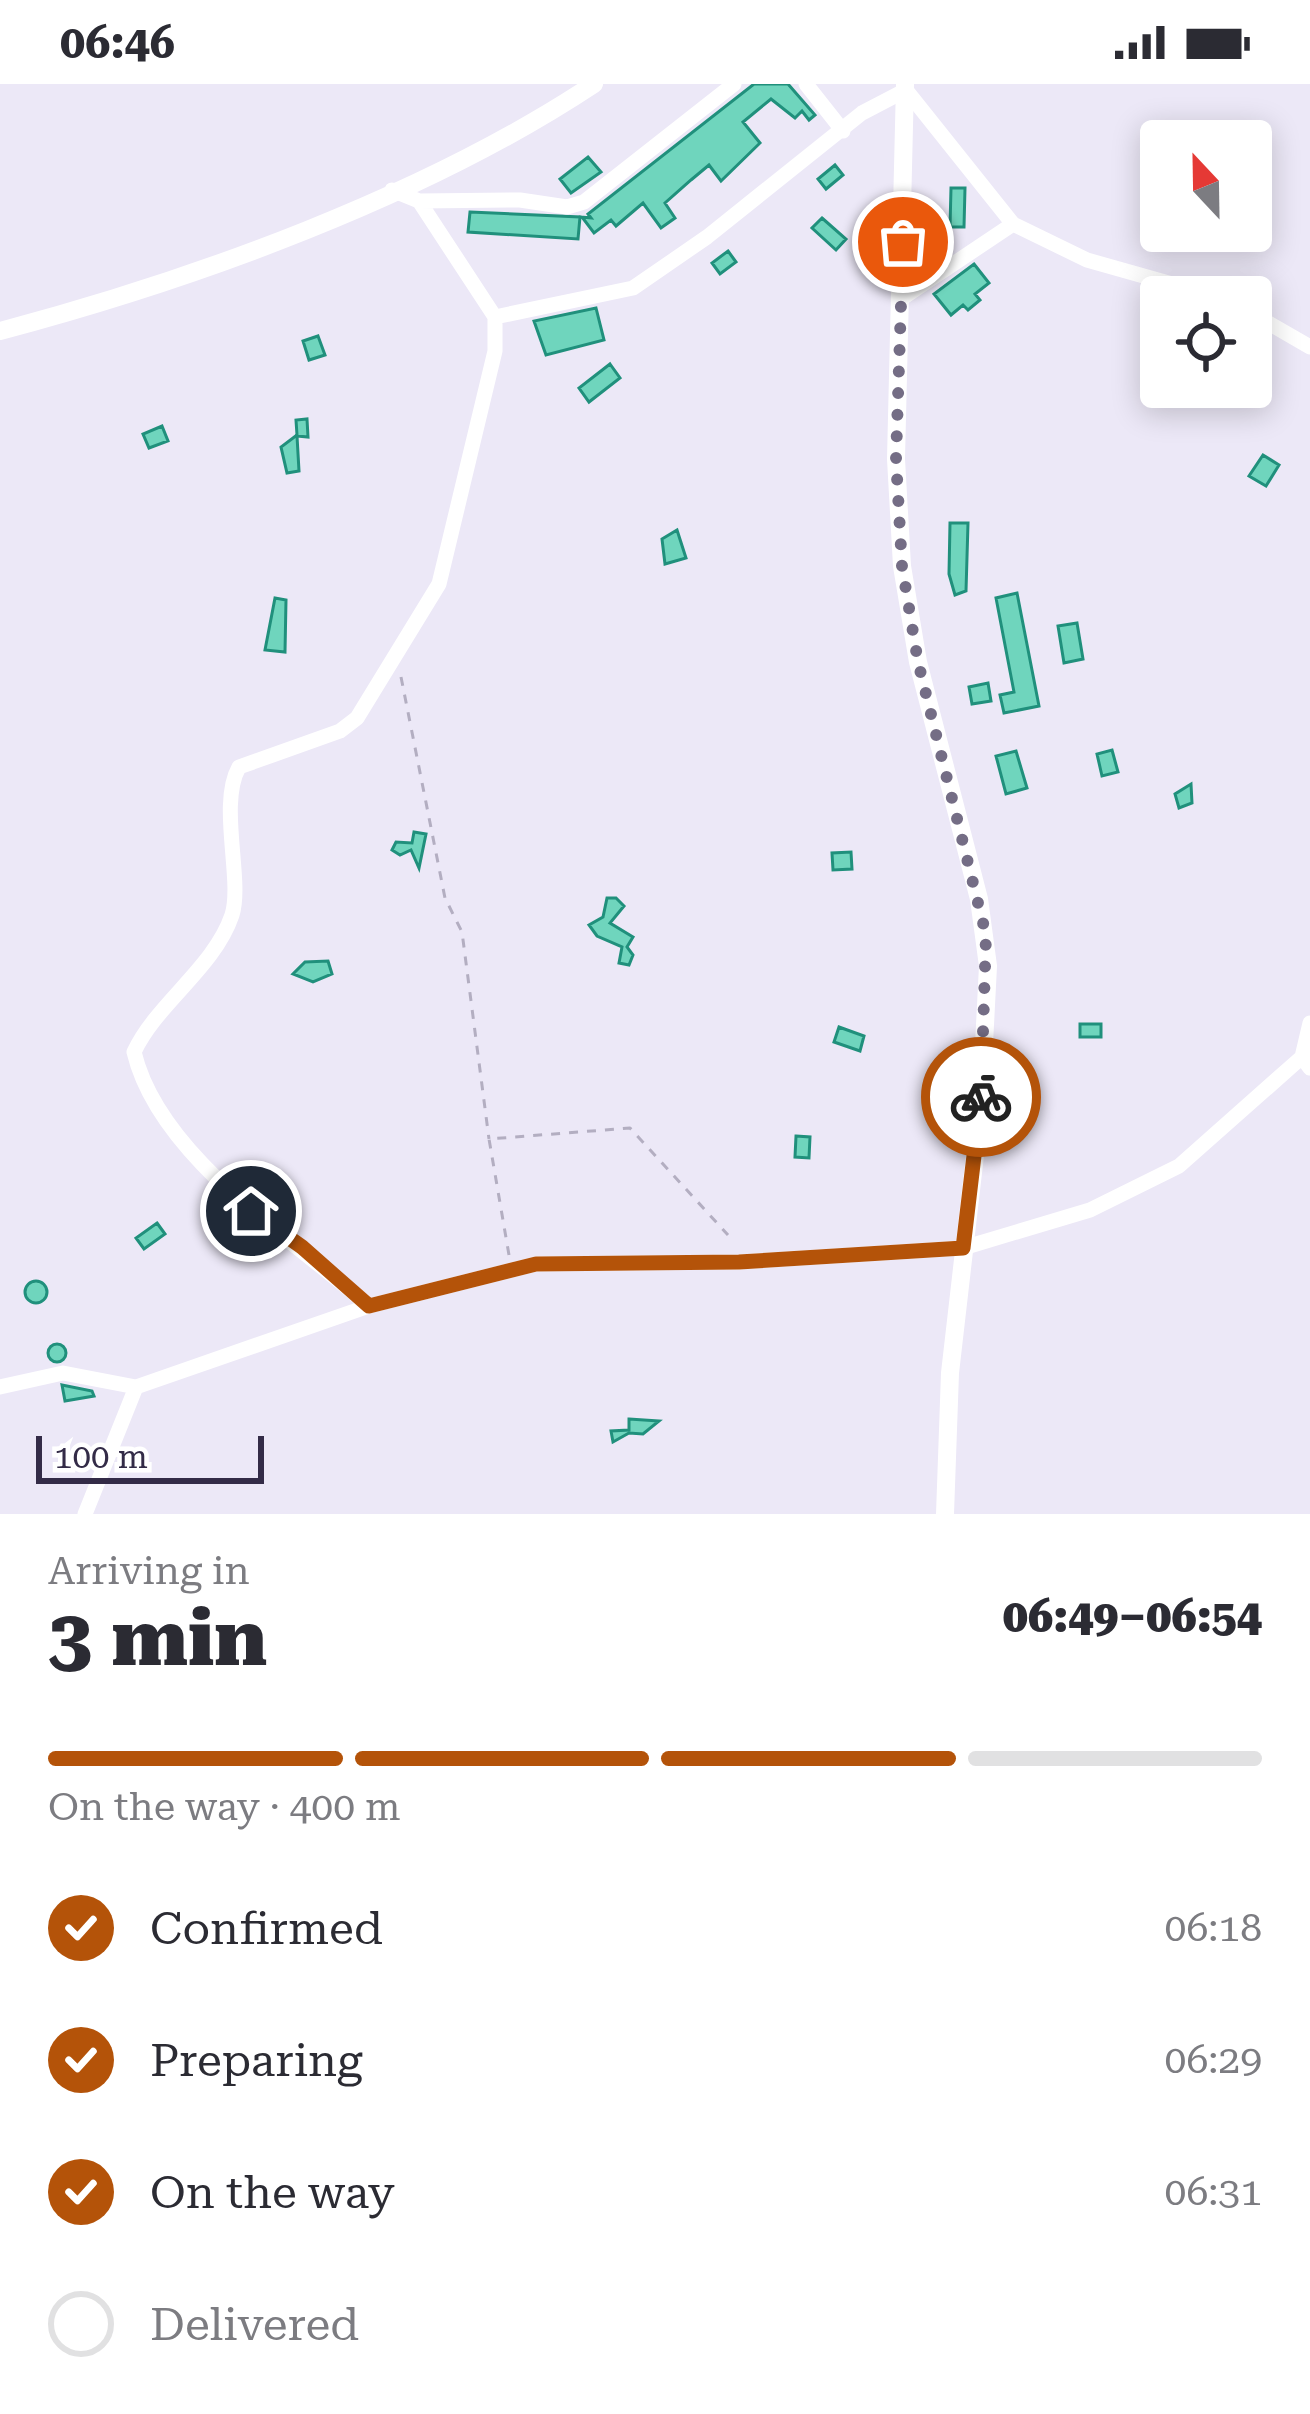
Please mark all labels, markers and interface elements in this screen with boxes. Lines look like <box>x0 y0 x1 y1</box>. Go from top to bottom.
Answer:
text: 06:46 <box>60 16 175 69</box>
north arrow <box>1140 120 1272 252</box>
map controls <box>1140 120 1272 408</box>
pin <box>852 191 954 293</box>
icon: bag <box>870 209 936 275</box>
button: locate <box>1140 276 1272 408</box>
courier <box>921 1037 1041 1157</box>
icon: bike <box>948 1064 1014 1130</box>
pin <box>200 1160 302 1262</box>
icon: home <box>218 1178 284 1244</box>
scale bar <box>36 1430 264 1483</box>
text: 100 m <box>54 1437 148 1476</box>
text: Arriving in <box>48 1548 250 1594</box>
text: 06:49–06:54 <box>1003 1590 1262 1643</box>
text: 3 min <box>48 1593 267 1684</box>
text: On the way · 400 m <box>48 1784 400 1830</box>
icon: check <box>48 1895 114 1961</box>
text: Confirmed <box>150 1902 383 1955</box>
text: 06:18 <box>1165 1905 1262 1951</box>
icon: check <box>48 2027 114 2093</box>
text: Preparing <box>150 2034 363 2087</box>
text: 06:29 <box>1165 2037 1262 2083</box>
icon: check <box>48 2159 114 2225</box>
text: On the way <box>150 2166 395 2219</box>
text: 06:31 <box>1165 2169 1262 2215</box>
text: Delivered <box>150 2298 359 2351</box>

